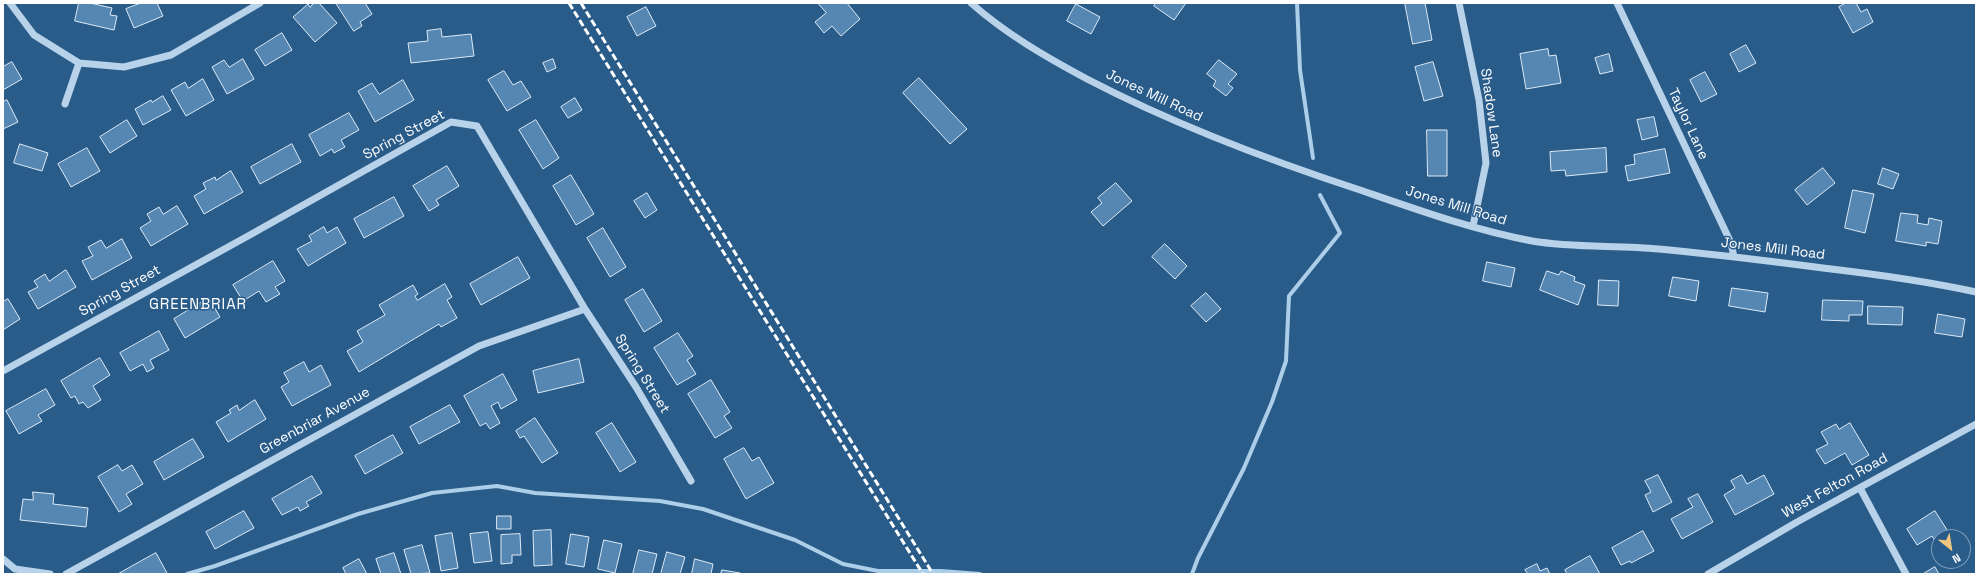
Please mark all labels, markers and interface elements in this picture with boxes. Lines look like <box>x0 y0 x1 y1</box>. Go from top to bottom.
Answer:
street label: Jones Mill Road <box>1103 66 1205 126</box>
street label: Shadow Lane <box>1476 67 1506 159</box>
street label: Taylor Lane <box>1664 86 1712 162</box>
street label: Spring Street <box>360 106 448 164</box>
street label: Jones Mill Road <box>1403 183 1509 229</box>
street label: Jones Mill Road <box>1720 234 1826 264</box>
street label: Spring Street <box>76 262 164 320</box>
district label: GREENBRIAR <box>149 296 247 314</box>
street label: Spring Street <box>611 331 673 417</box>
street label: Greenbriar Avenue <box>257 384 373 458</box>
street label: West Felton Road <box>1779 450 1891 522</box>
north arrow <box>1931 529 1971 569</box>
text: N <box>1950 551 1963 566</box>

